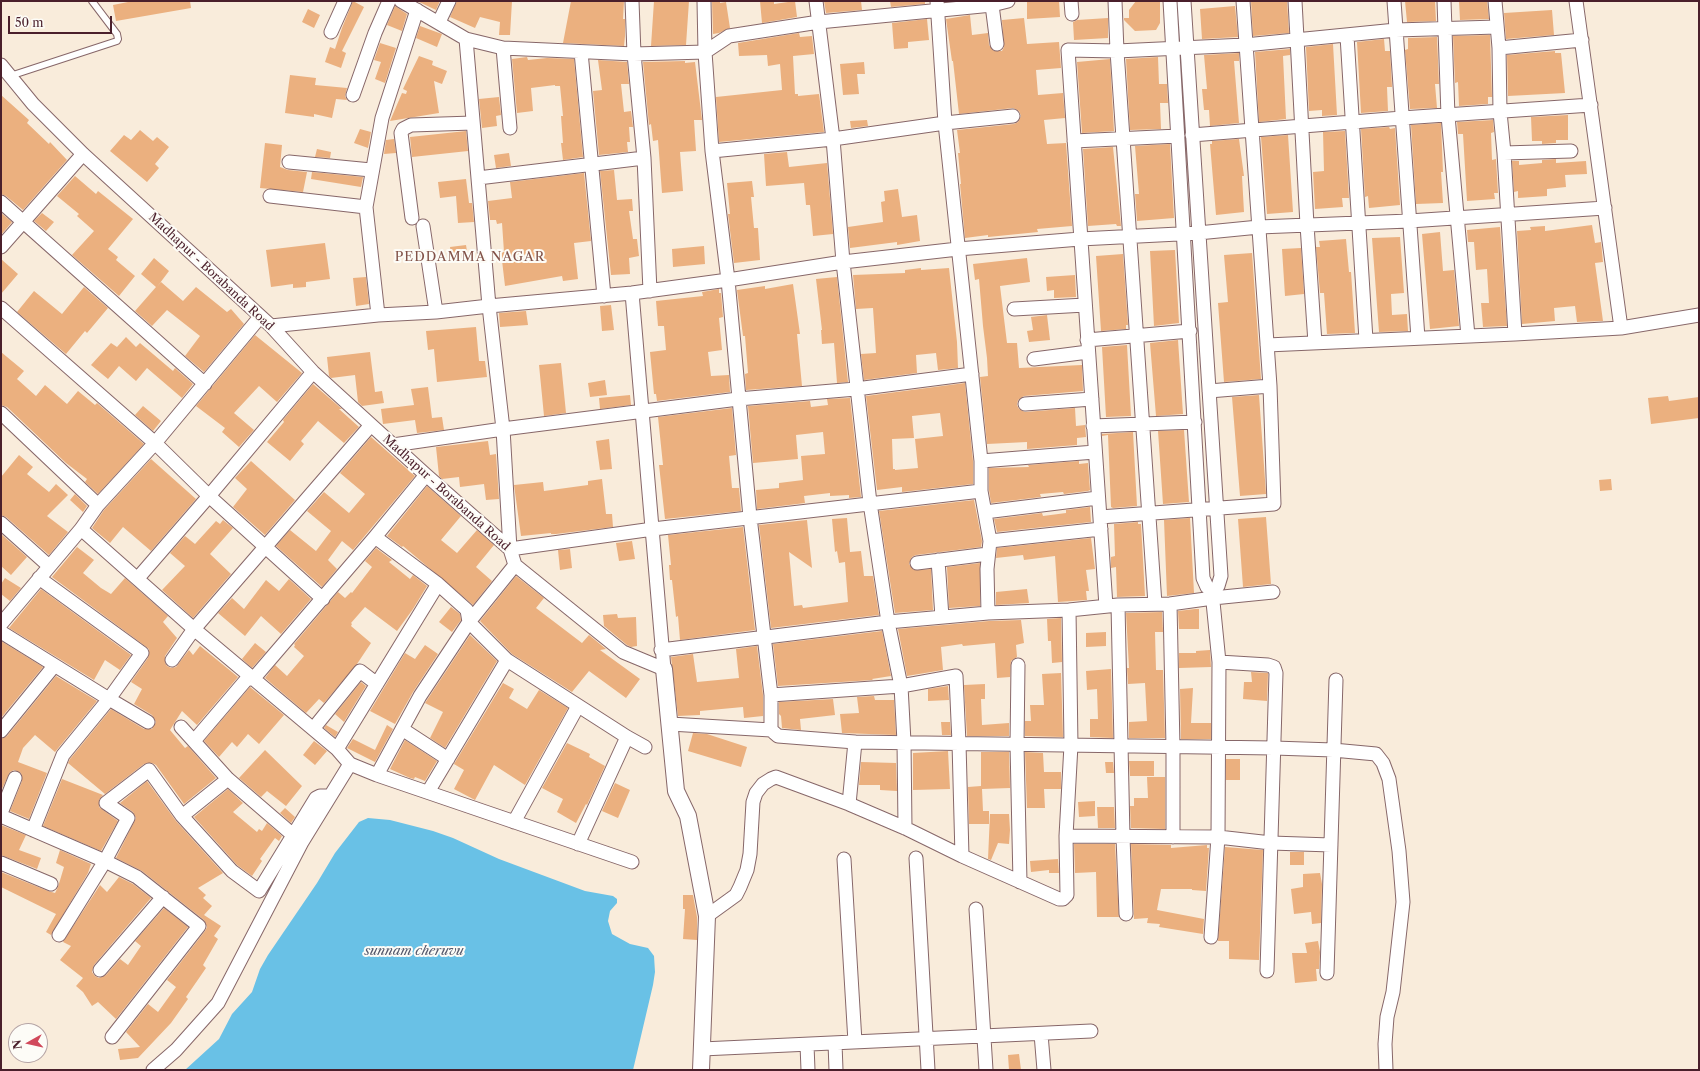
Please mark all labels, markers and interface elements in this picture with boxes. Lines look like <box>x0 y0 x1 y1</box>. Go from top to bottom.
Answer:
scale bar <box>10 8 114 34</box>
text: 50 m <box>15 15 44 30</box>
street label: Madhapur - Borabanda Road <box>145 210 277 334</box>
district label: PEDDAMMA NAGAR <box>395 249 545 265</box>
street label: Madhapur - Borabanda Road <box>380 432 512 554</box>
water label: sunnam cheruvu <box>364 943 464 959</box>
north arrow <box>8 1023 48 1063</box>
text: N <box>10 1039 25 1050</box>

